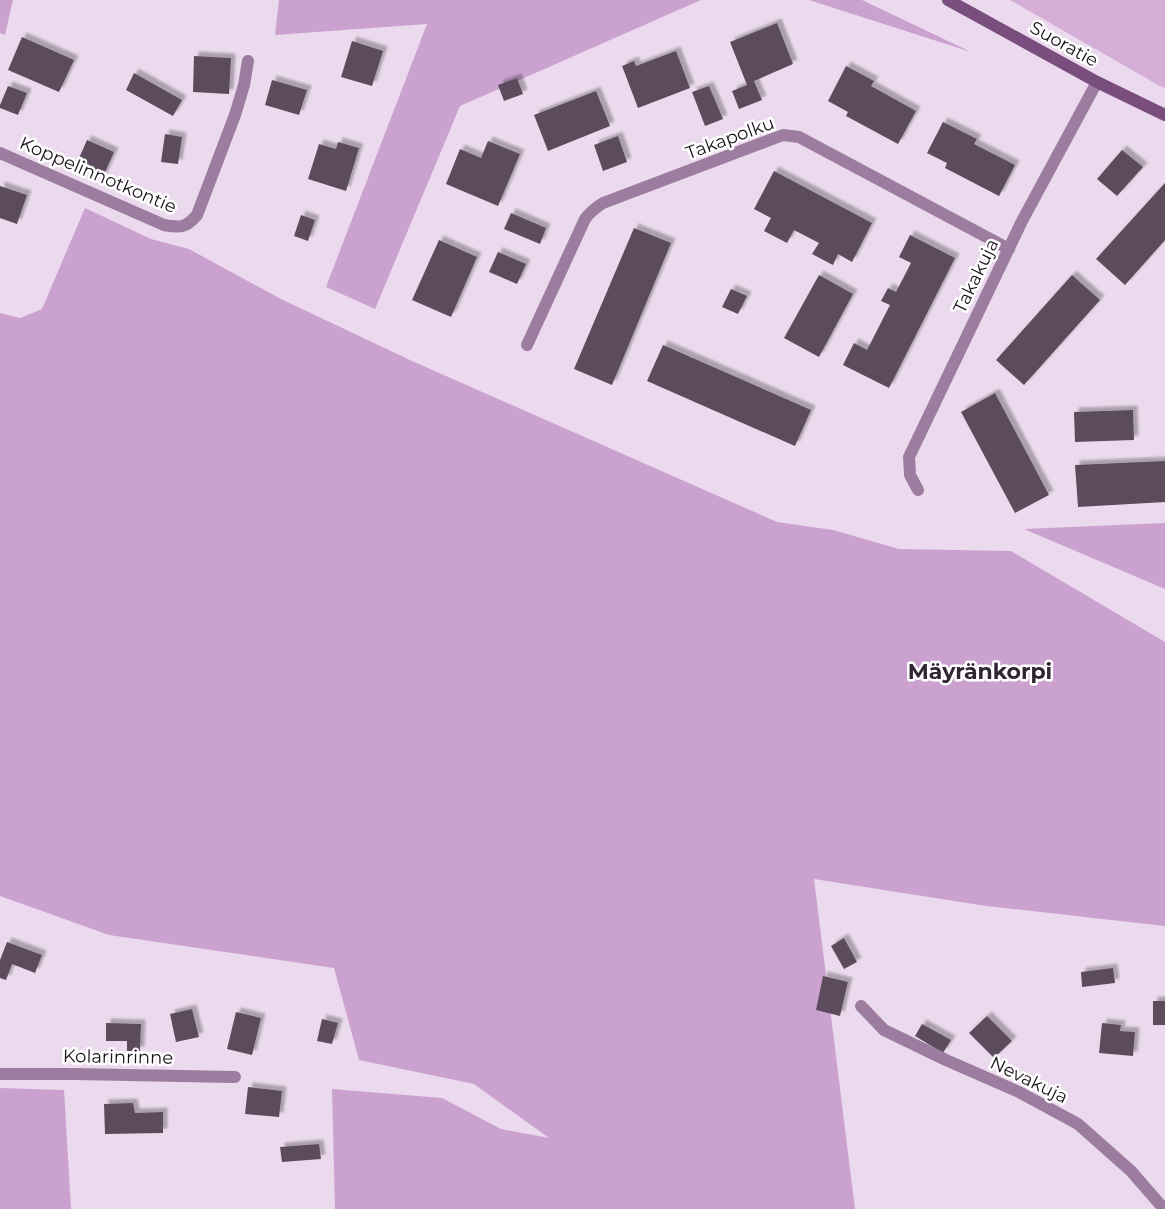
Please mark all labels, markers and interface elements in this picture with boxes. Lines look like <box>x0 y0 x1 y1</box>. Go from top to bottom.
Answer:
street label: Suoratie <box>1026 16 1102 72</box>
street label: Takapolku <box>683 112 777 164</box>
street label: Koppelinnotkontie <box>16 132 180 218</box>
street label: Takakuja <box>949 235 1003 317</box>
district label: Mäyränkorpi <box>908 658 1052 685</box>
street label: Kolarinrinne <box>63 1045 173 1069</box>
street label: Nevakuja <box>987 1052 1071 1108</box>

